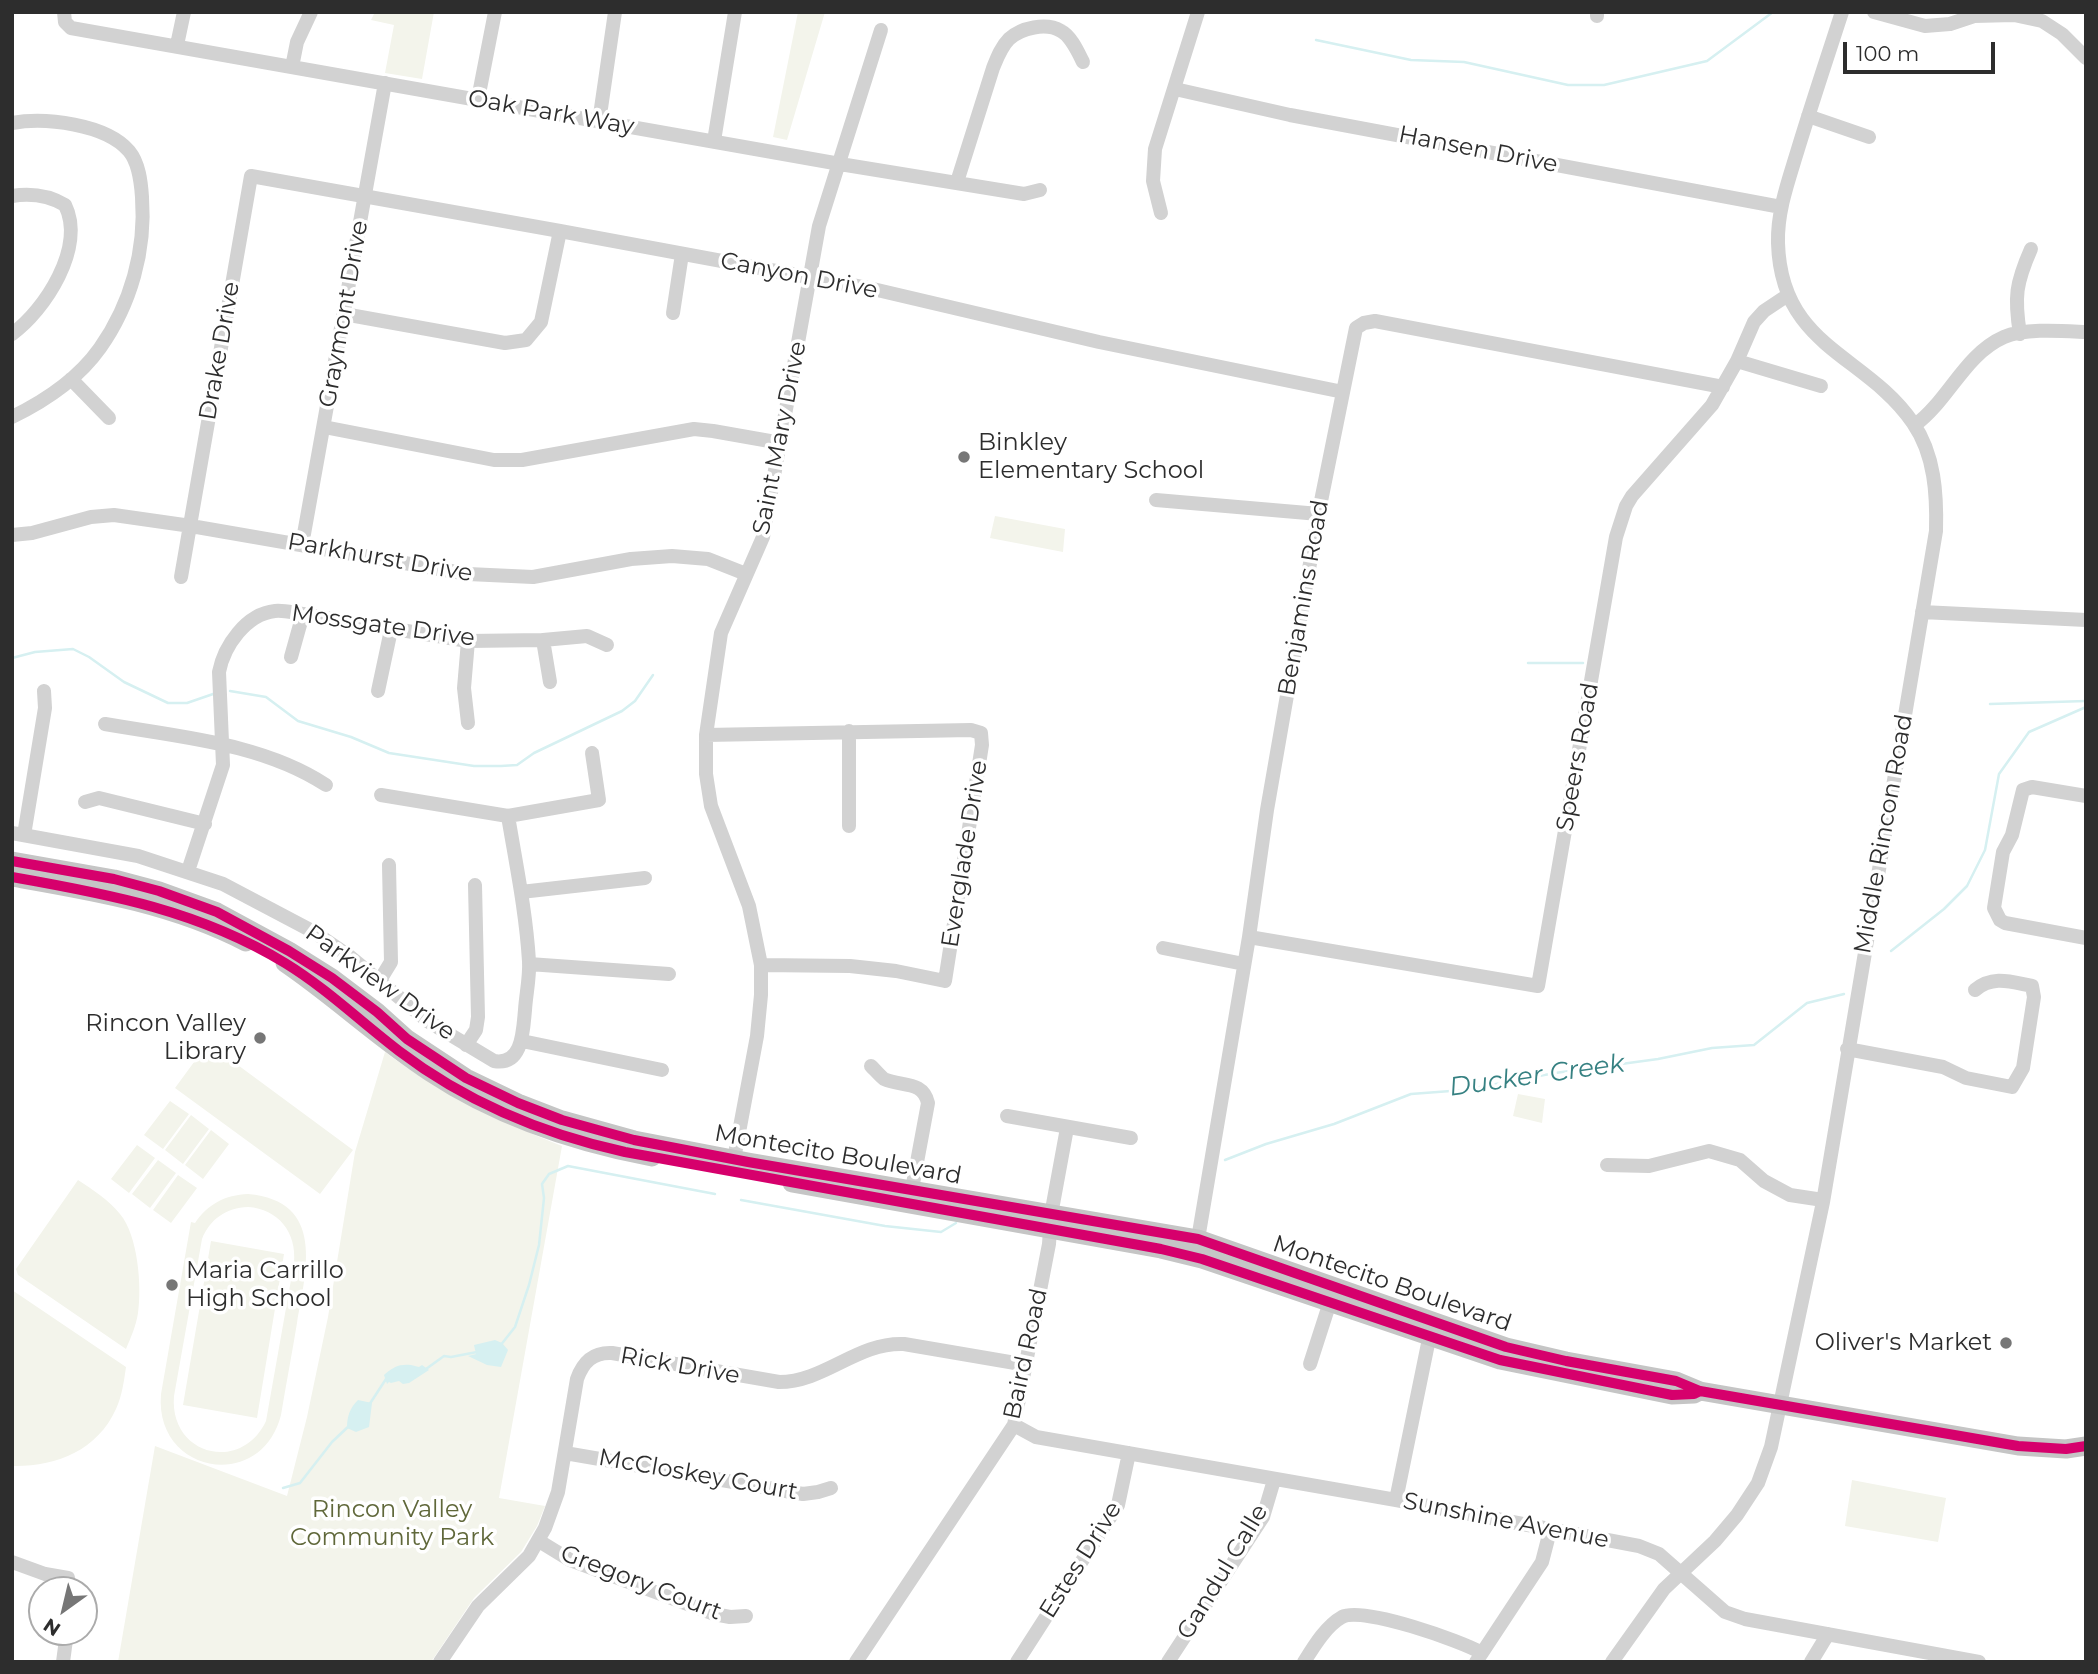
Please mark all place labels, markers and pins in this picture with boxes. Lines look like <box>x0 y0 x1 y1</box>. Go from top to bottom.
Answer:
place label: Binkley Elementary School <box>978 429 1204 485</box>
marker: Binkley Elementary School <box>956 449 972 465</box>
place label: Rincon Valley Library <box>85 1010 246 1066</box>
marker: Rincon Valley Library <box>252 1030 268 1046</box>
place label: Maria Carrillo High School <box>186 1257 344 1313</box>
marker: Maria Carrillo High School <box>164 1277 180 1293</box>
place label: Oliver's Market <box>1815 1329 1992 1357</box>
marker: Oliver's Market <box>1998 1335 2014 1351</box>

